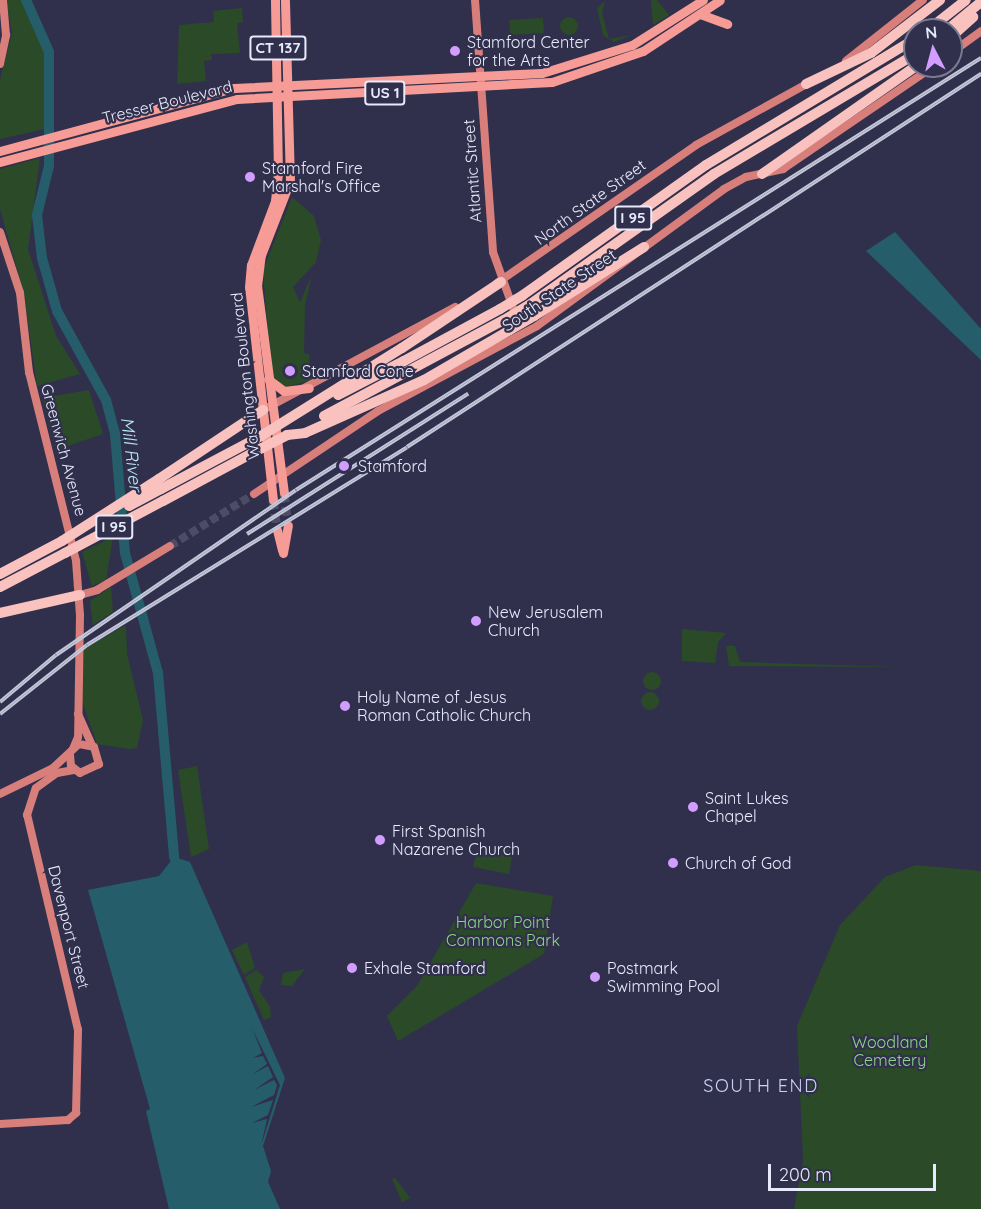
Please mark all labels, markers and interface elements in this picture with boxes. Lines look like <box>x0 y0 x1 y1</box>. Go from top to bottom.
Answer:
north arrow <box>903 18 963 78</box>
text: N <box>924 22 938 43</box>
place label: Stamford Center for the Arts <box>467 32 590 70</box>
road number: CT 137 <box>248 36 308 60</box>
marker: Stamford Center for the Arts <box>448 44 462 58</box>
street label: Tresser Boulevard <box>100 77 234 127</box>
road number: US 1 <box>364 81 406 105</box>
street label: Atlantic Street <box>459 119 485 223</box>
street label: North State Street <box>531 155 649 249</box>
place label: Stamford Fire Marshal's Office <box>262 158 381 196</box>
marker: Stamford Fire Marshal's Office <box>243 170 257 184</box>
road number: I 95 <box>614 206 652 230</box>
street label: South State Street <box>498 245 620 335</box>
street label: Washington Boulevard <box>227 291 263 461</box>
place label: Stamford Cone <box>302 361 414 381</box>
marker: Stamford Cone <box>283 364 297 378</box>
street label: Greenwich Avenue <box>37 382 91 518</box>
water label: Mill River <box>116 416 146 492</box>
place label: Stamford <box>358 456 427 476</box>
marker: Stamford <box>335 457 353 475</box>
road number: I 95 <box>94 515 134 539</box>
place label: New Jerusalem Church <box>488 602 603 640</box>
marker: New Jerusalem Church <box>469 614 483 628</box>
place label: Holy Name of Jesus Roman Catholic Church <box>357 687 531 725</box>
marker: Holy Name of Jesus Roman Catholic Church <box>338 699 352 713</box>
place label: Saint Lukes Chapel <box>705 788 789 826</box>
marker: Saint Lukes Chapel <box>686 800 700 814</box>
place label: First Spanish Nazarene Church <box>392 821 520 859</box>
marker: First Spanish Nazarene Church <box>373 833 387 847</box>
place label: Church of God <box>685 853 791 873</box>
marker: Church of God <box>666 856 680 870</box>
street label: Davenport Street <box>44 863 94 991</box>
park label: Harbor Point Commons Park <box>446 912 560 950</box>
place label: Exhale Stamford <box>364 958 486 978</box>
place label: Postmark Swimming Pool <box>607 958 720 996</box>
marker: Exhale Stamford <box>345 961 359 975</box>
marker: Postmark Swimming Pool <box>588 970 602 984</box>
park label: Woodland Cemetery <box>852 1032 928 1070</box>
district label: SOUTH END <box>703 1075 819 1097</box>
scale bar <box>771 1152 939 1190</box>
text: 200 m <box>779 1163 832 1186</box>

